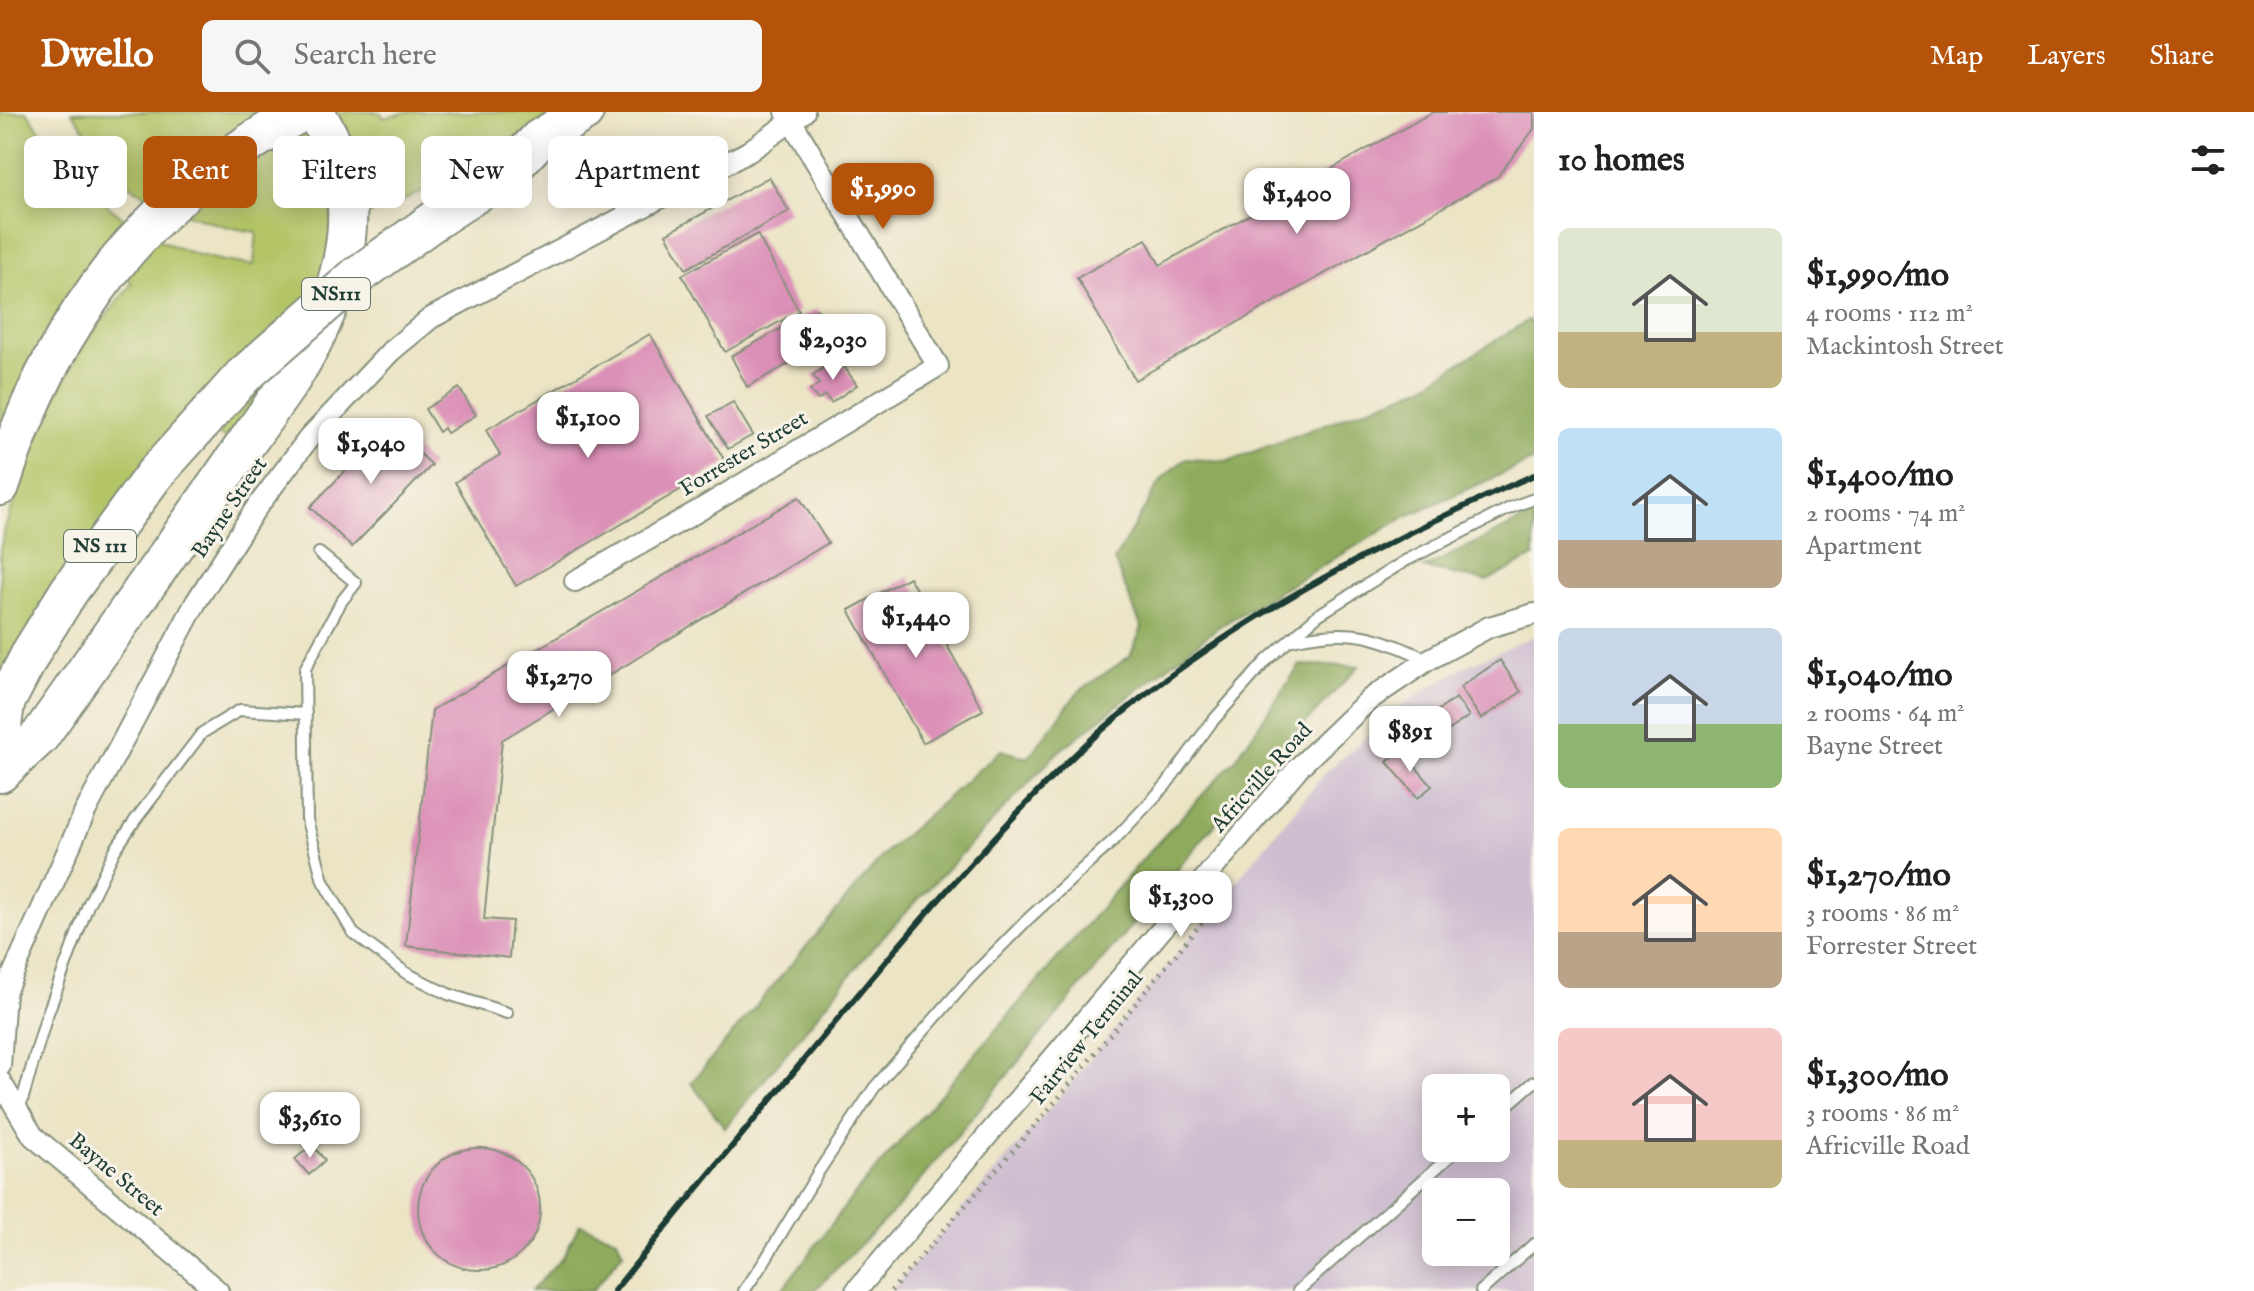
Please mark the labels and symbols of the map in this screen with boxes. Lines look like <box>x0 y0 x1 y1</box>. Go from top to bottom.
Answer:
pin: $1,990 <box>818 163 948 231</box>
pin: $1,400 <box>1232 168 1362 236</box>
road number: NS111 <box>302 278 370 310</box>
pin: $2,030 <box>768 314 898 382</box>
pin: $1,100 <box>523 392 653 460</box>
street label: Forrester Street <box>675 404 814 503</box>
pin: $1,040 <box>306 418 436 486</box>
street label: Bayne Street <box>186 452 274 564</box>
road number: NS 111 <box>64 530 136 562</box>
pin: $1,440 <box>851 592 981 660</box>
pin: $1,270 <box>494 651 624 719</box>
pin: $891 <box>1363 706 1457 774</box>
street label: Africville Road <box>1205 717 1319 840</box>
pin: $1,300 <box>1116 871 1246 939</box>
street label: Fairview Terminal <box>1024 965 1150 1111</box>
pin: $3,610 <box>245 1092 375 1160</box>
street label: Bayne Street <box>63 1127 170 1223</box>

